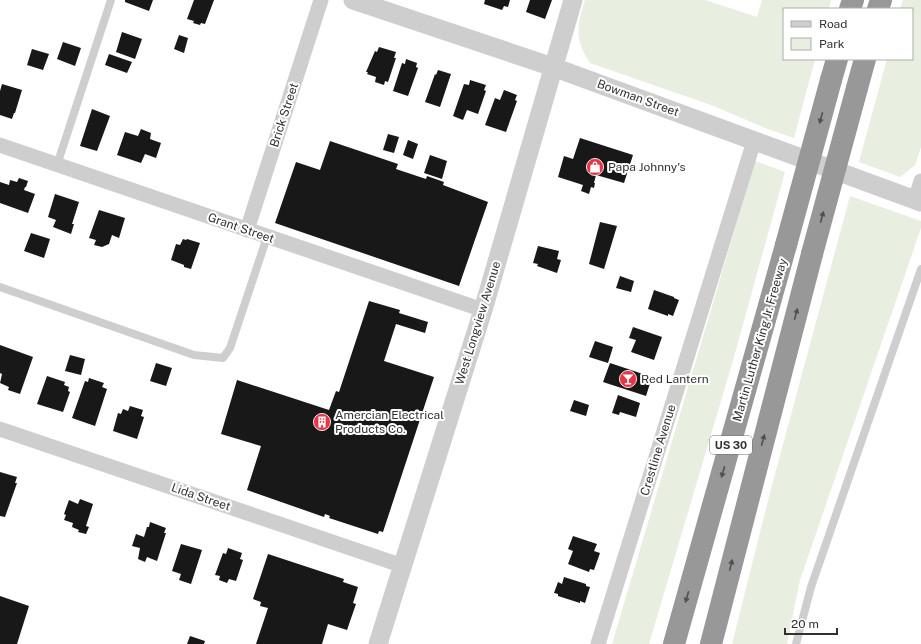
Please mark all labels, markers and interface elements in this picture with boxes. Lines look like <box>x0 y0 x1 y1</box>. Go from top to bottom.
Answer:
legend <box>783 8 913 60</box>
text: Road <box>819 17 847 31</box>
text: Park <box>819 37 845 51</box>
street label: Bowman Street <box>595 77 681 119</box>
street label: Brick Street <box>267 81 301 149</box>
one-way arrow <box>818 112 824 124</box>
shop icon: Papa Johnny's <box>585 157 605 177</box>
place label: Papa Johnny's <box>608 160 685 174</box>
street label: Grant Street <box>206 210 276 246</box>
one-way arrow <box>819 211 825 223</box>
street label: Martin Luther King Jr. Freeway <box>730 256 790 423</box>
street label: West Longview Avenue <box>453 259 503 386</box>
one-way arrow <box>793 308 799 320</box>
bar icon: Red Lantern <box>618 369 638 389</box>
place label: Red Lantern <box>641 372 709 386</box>
street label: Crestline Avenue <box>637 403 679 497</box>
place label: Amercian Electrical Products Co. <box>335 408 444 436</box>
building icon: Amercian Electrical Products Co. <box>312 412 332 432</box>
one-way arrow <box>760 433 766 445</box>
road number: US 30 <box>710 436 752 454</box>
one-way arrow <box>720 466 726 478</box>
street label: Lida Street <box>170 480 233 514</box>
one-way arrow <box>728 559 734 571</box>
one-way arrow <box>684 591 690 603</box>
scale bar <box>785 610 837 636</box>
text: 20 m <box>791 617 819 631</box>

